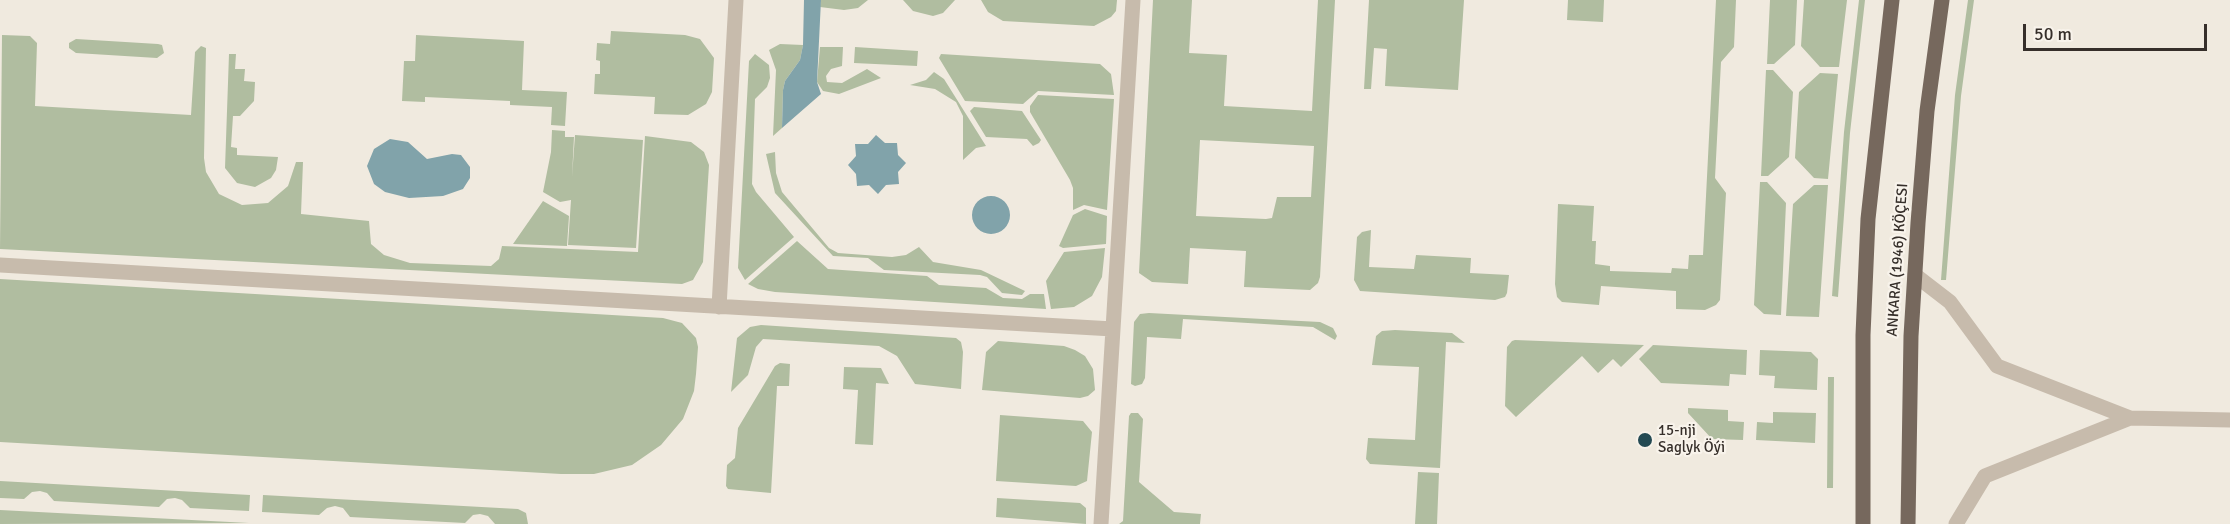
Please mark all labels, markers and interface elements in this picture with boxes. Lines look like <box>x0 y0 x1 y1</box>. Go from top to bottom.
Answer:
scale bar <box>2026 12 2210 50</box>
text: 50 m <box>2034 23 2072 45</box>
street label: ANKARA (1946) KÖÇESI <box>1884 183 1912 337</box>
place label: 15-nji Saglyk Öýi <box>1658 422 1725 457</box>
marker: 15-nji Saglyk Öýi <box>1636 431 1654 449</box>

